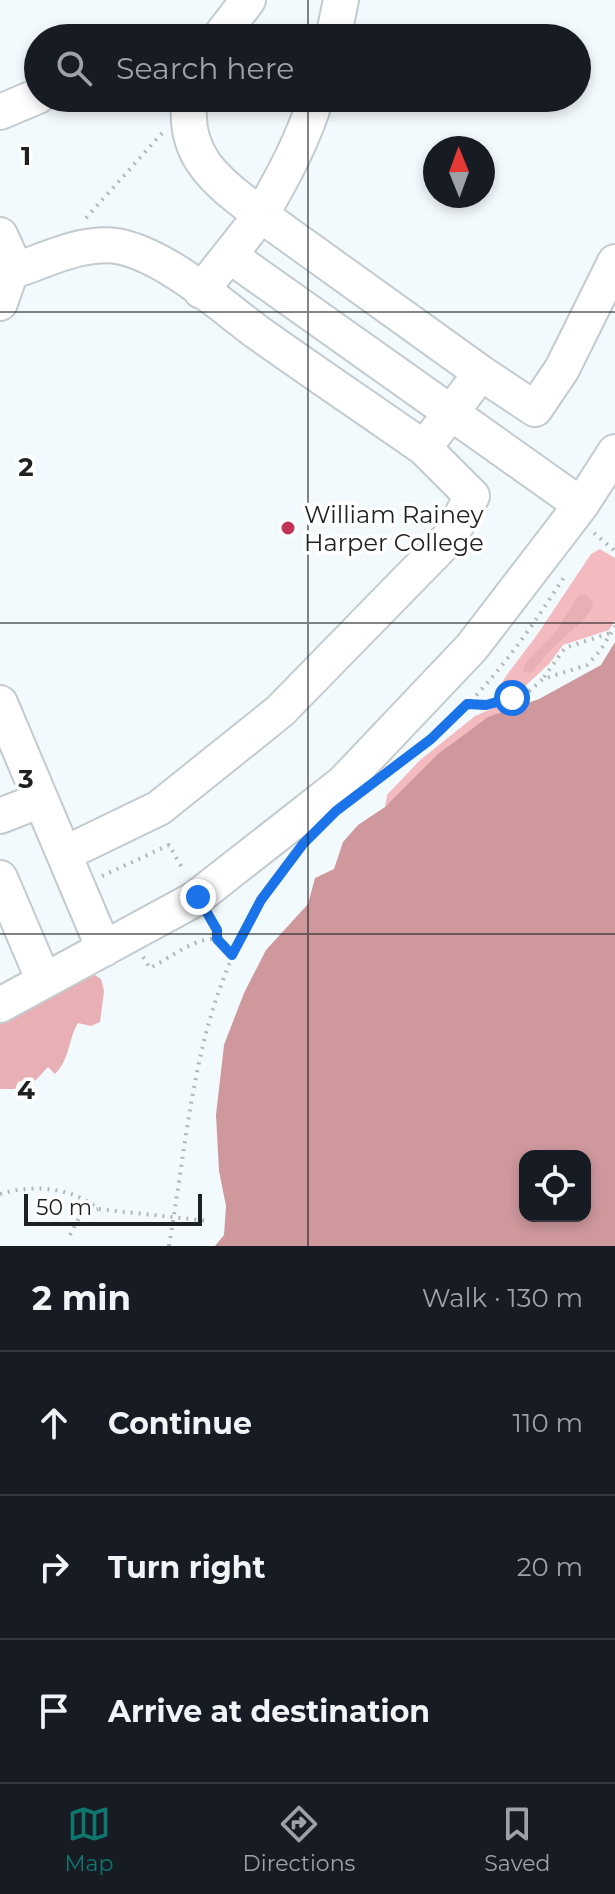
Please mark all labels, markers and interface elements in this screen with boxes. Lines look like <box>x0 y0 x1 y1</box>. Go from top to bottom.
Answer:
search box <box>24 24 591 112</box>
icon: search <box>52 46 96 90</box>
text: Search here <box>116 50 294 87</box>
north arrow <box>423 136 495 208</box>
text: 1 <box>21 140 31 172</box>
text: 2 <box>18 451 34 483</box>
place label: William Rainey Harper College <box>304 500 484 557</box>
marker: William Rainey Harper College <box>279 519 297 537</box>
route start <box>494 680 530 716</box>
text: 3 <box>17 763 34 795</box>
route end <box>180 879 216 915</box>
text: 4 <box>17 1074 35 1106</box>
map controls <box>519 1150 591 1222</box>
button: locate <box>519 1150 591 1222</box>
scale bar <box>24 1190 202 1226</box>
text: 50 m <box>36 1194 92 1221</box>
text: 2 min <box>32 1277 131 1319</box>
text: Walk · 130 m <box>422 1282 583 1314</box>
icon: ahead <box>32 1401 76 1445</box>
text: Continue <box>108 1405 252 1442</box>
text: 110 m <box>513 1407 583 1439</box>
icon: right <box>32 1545 76 1589</box>
text: Turn right <box>108 1549 265 1586</box>
text: 20 m <box>517 1551 583 1583</box>
icon: arrive <box>32 1689 76 1733</box>
text: Arrive at destination <box>108 1693 430 1730</box>
tab: Map <box>65 1802 113 1877</box>
tab: Directions <box>243 1802 355 1877</box>
tab: Saved <box>484 1802 550 1877</box>

